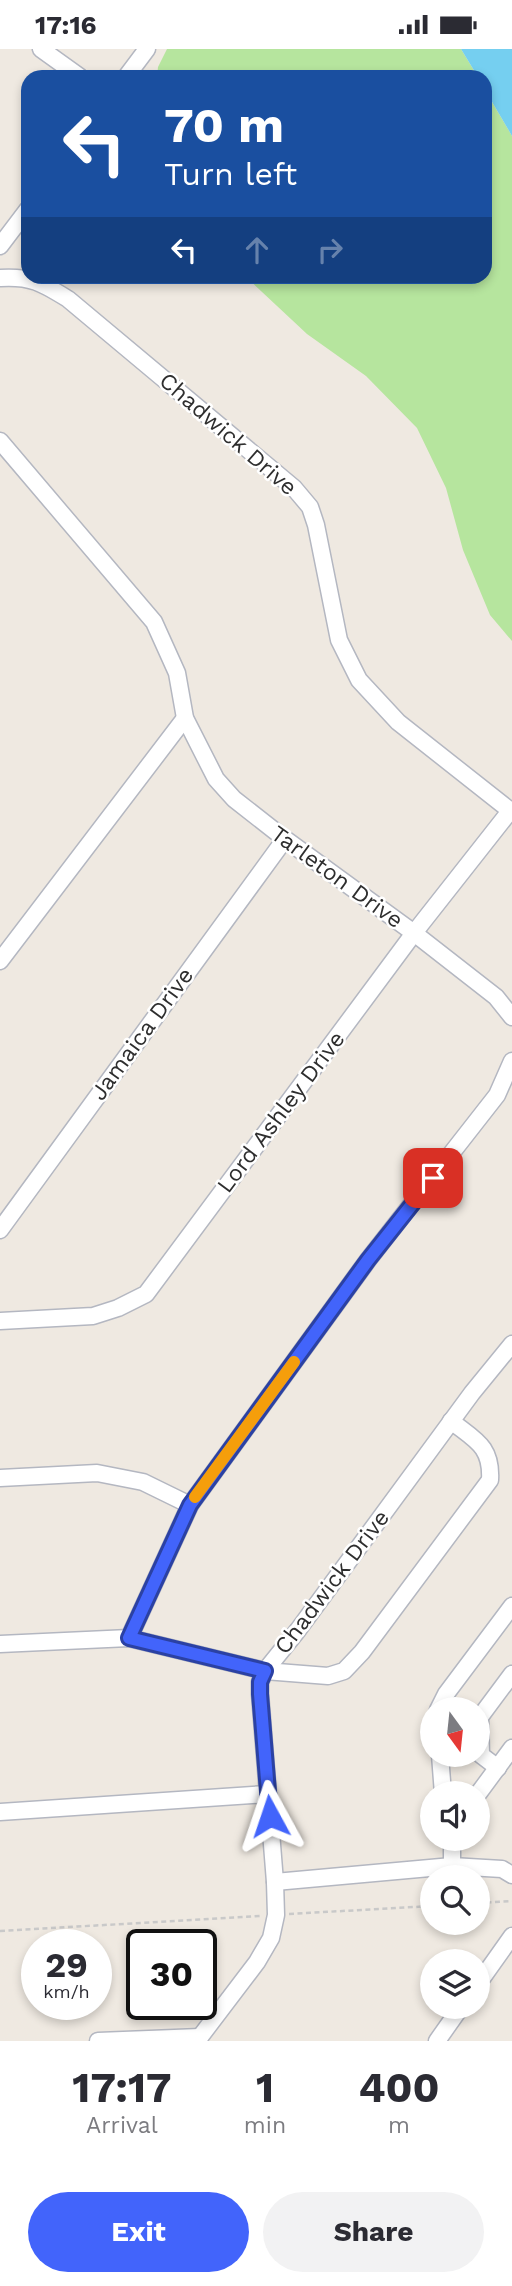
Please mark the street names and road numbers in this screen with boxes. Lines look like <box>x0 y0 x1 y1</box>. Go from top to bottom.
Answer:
street label: Chadwick Drive <box>154 367 302 501</box>
street label: Tarleton Drive <box>266 820 408 934</box>
street label: Jamaica Drive <box>85 963 199 1105</box>
street label: Lord Ashley Drive <box>212 1026 350 1198</box>
street label: Chadwick Drive <box>269 1505 395 1659</box>

